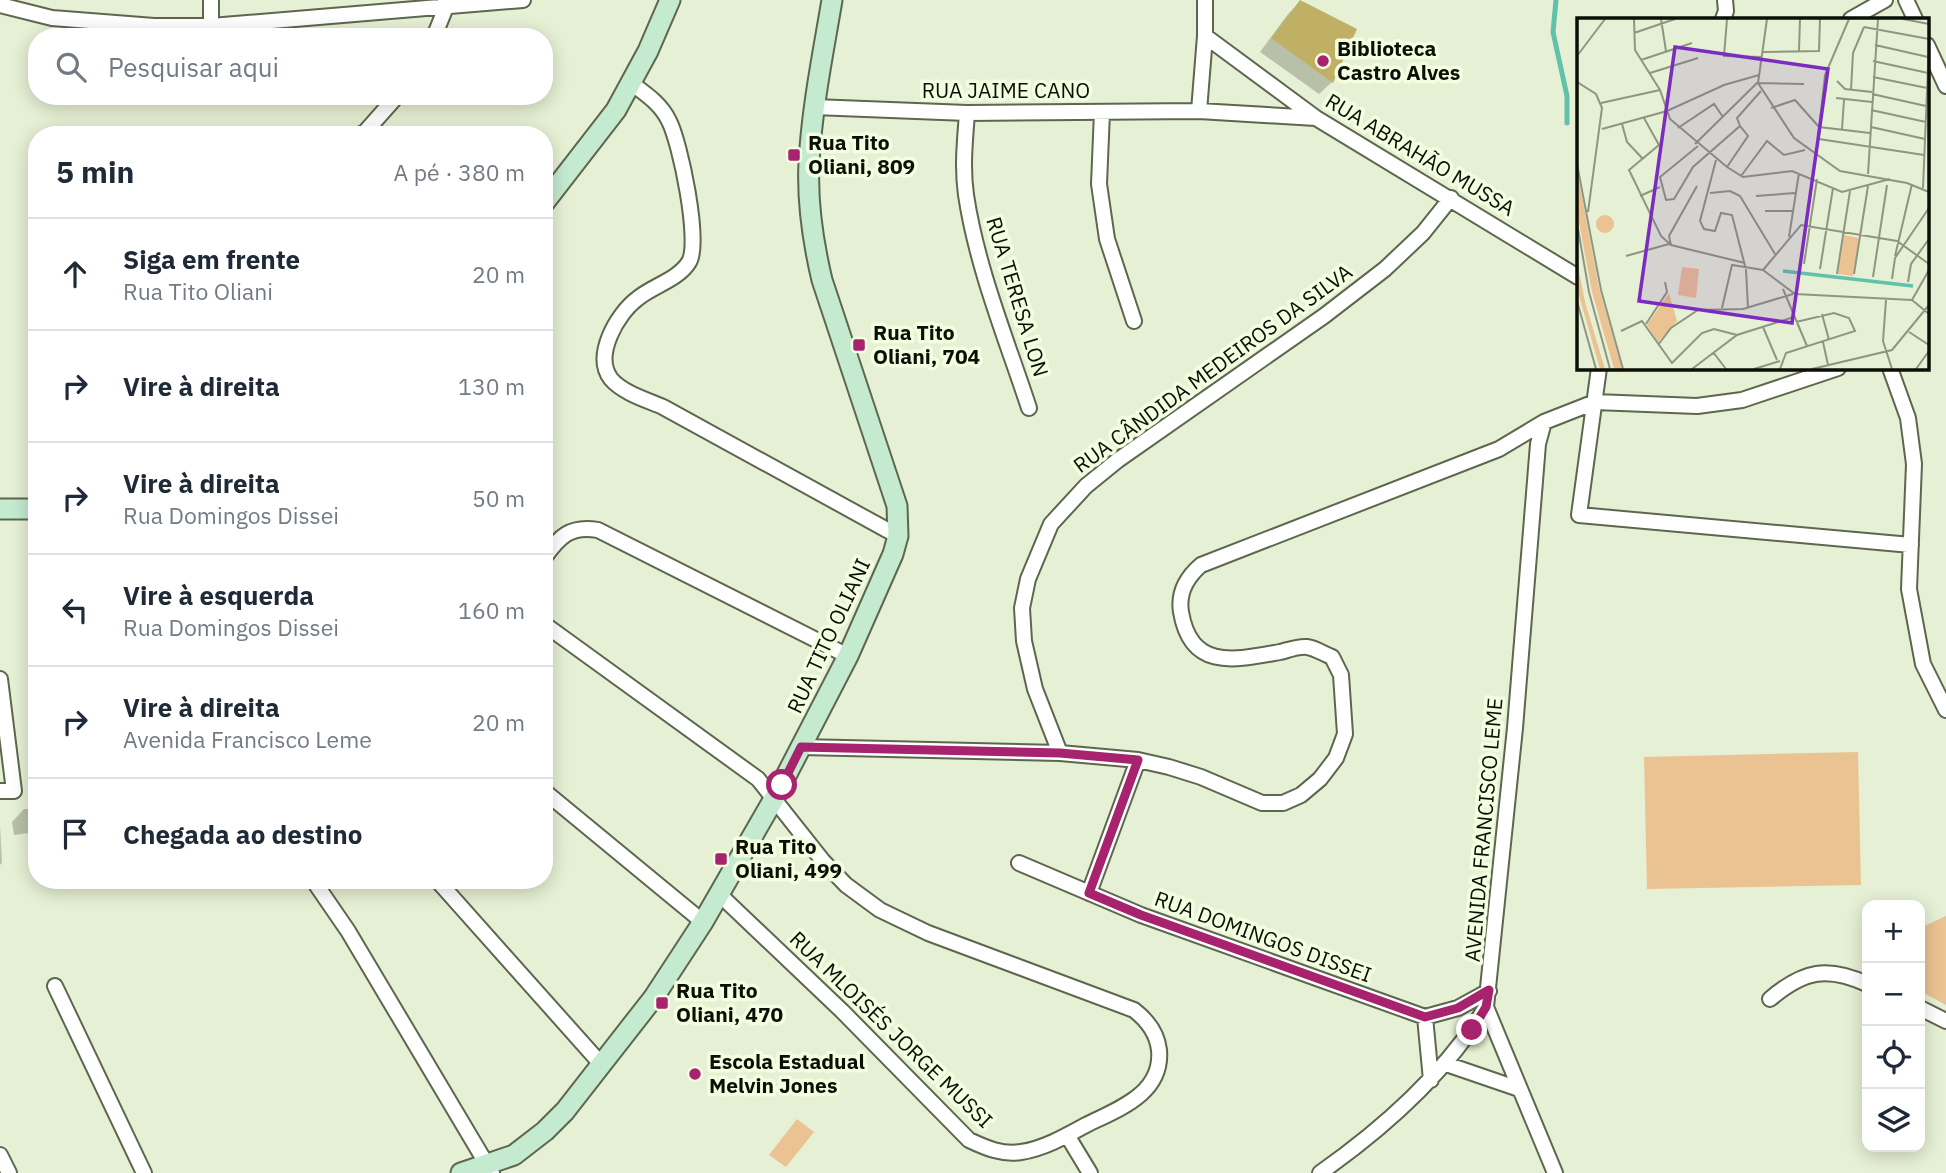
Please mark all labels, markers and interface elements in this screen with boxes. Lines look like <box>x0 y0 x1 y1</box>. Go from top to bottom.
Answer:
inset map <box>1577 18 1928 369</box>
search box <box>28 28 553 105</box>
place label: Biblioteca Castro Alves <box>1337 34 1460 86</box>
icon: search <box>52 48 90 86</box>
text: Pesquisar aqui <box>108 50 279 84</box>
marker: Biblioteca Castro Alves <box>1315 53 1331 69</box>
street label: RUA JAIME CANO <box>922 76 1090 104</box>
street label: RUA ABRAHÃO MUSSA <box>1321 86 1520 222</box>
place label: Rua Tito Oliani, 809 <box>808 128 915 180</box>
marker: Rua Tito Oliani, 809 <box>786 147 802 163</box>
text: 5 min <box>56 152 134 191</box>
text: A pé · 380 m <box>394 157 525 187</box>
street label: RUA TERESA LON <box>980 213 1056 380</box>
text: Siga em frente <box>123 242 300 276</box>
icon: ahead <box>56 255 94 293</box>
street label: RUA CÂNDIDA MEDEIROS DA SILVA <box>1067 257 1358 479</box>
text: 20 m <box>472 259 525 289</box>
text: Rua Tito Oliani <box>123 276 273 306</box>
place label: Rua Tito Oliani, 704 <box>873 318 980 370</box>
marker: Rua Tito Oliani, 704 <box>851 337 867 353</box>
icon: right <box>56 367 94 405</box>
text: Vire à direita <box>123 369 280 403</box>
text: 130 m <box>458 371 525 401</box>
text: Vire à direita <box>123 466 280 500</box>
icon: right <box>56 479 94 517</box>
text: 50 m <box>472 483 525 513</box>
text: Rua Domingos Dissei <box>123 500 339 530</box>
street label: RUA TITO OLIANI <box>780 554 876 717</box>
text: Vire à esquerda <box>123 578 314 612</box>
icon: left <box>56 591 94 629</box>
text: 160 m <box>458 595 525 625</box>
text: Rua Domingos Dissei <box>123 612 339 642</box>
text: Vire à direita <box>123 690 280 724</box>
street label: AVENIDA FRANCISCO LEME <box>1458 697 1508 963</box>
icon: right <box>56 703 94 741</box>
text: 20 m <box>472 707 525 737</box>
text: Avenida Francisco Leme <box>123 724 372 754</box>
route start <box>766 769 797 800</box>
icon: arrive <box>56 815 94 853</box>
text: Chegada ao destino <box>123 817 362 851</box>
place label: Rua Tito Oliani, 499 <box>735 832 842 884</box>
marker: Rua Tito Oliani, 499 <box>713 851 729 867</box>
street label: RUA DOMINGOS DISSEI <box>1151 884 1376 988</box>
map controls <box>1862 900 1925 1152</box>
button: + <box>1862 900 1925 963</box>
street label: RUA MLOISÉS JORGE MUSSI <box>784 925 999 1134</box>
button: − <box>1862 963 1925 1026</box>
place label: Rua Tito Oliani, 470 <box>676 976 783 1028</box>
marker: Rua Tito Oliani, 470 <box>654 995 670 1011</box>
route end <box>1456 1014 1487 1045</box>
button: locate <box>1862 1026 1925 1089</box>
place label: Escola Estadual Melvin Jones <box>709 1047 865 1099</box>
marker: Escola Estadual Melvin Jones <box>687 1066 703 1082</box>
button: layers <box>1862 1089 1925 1152</box>

